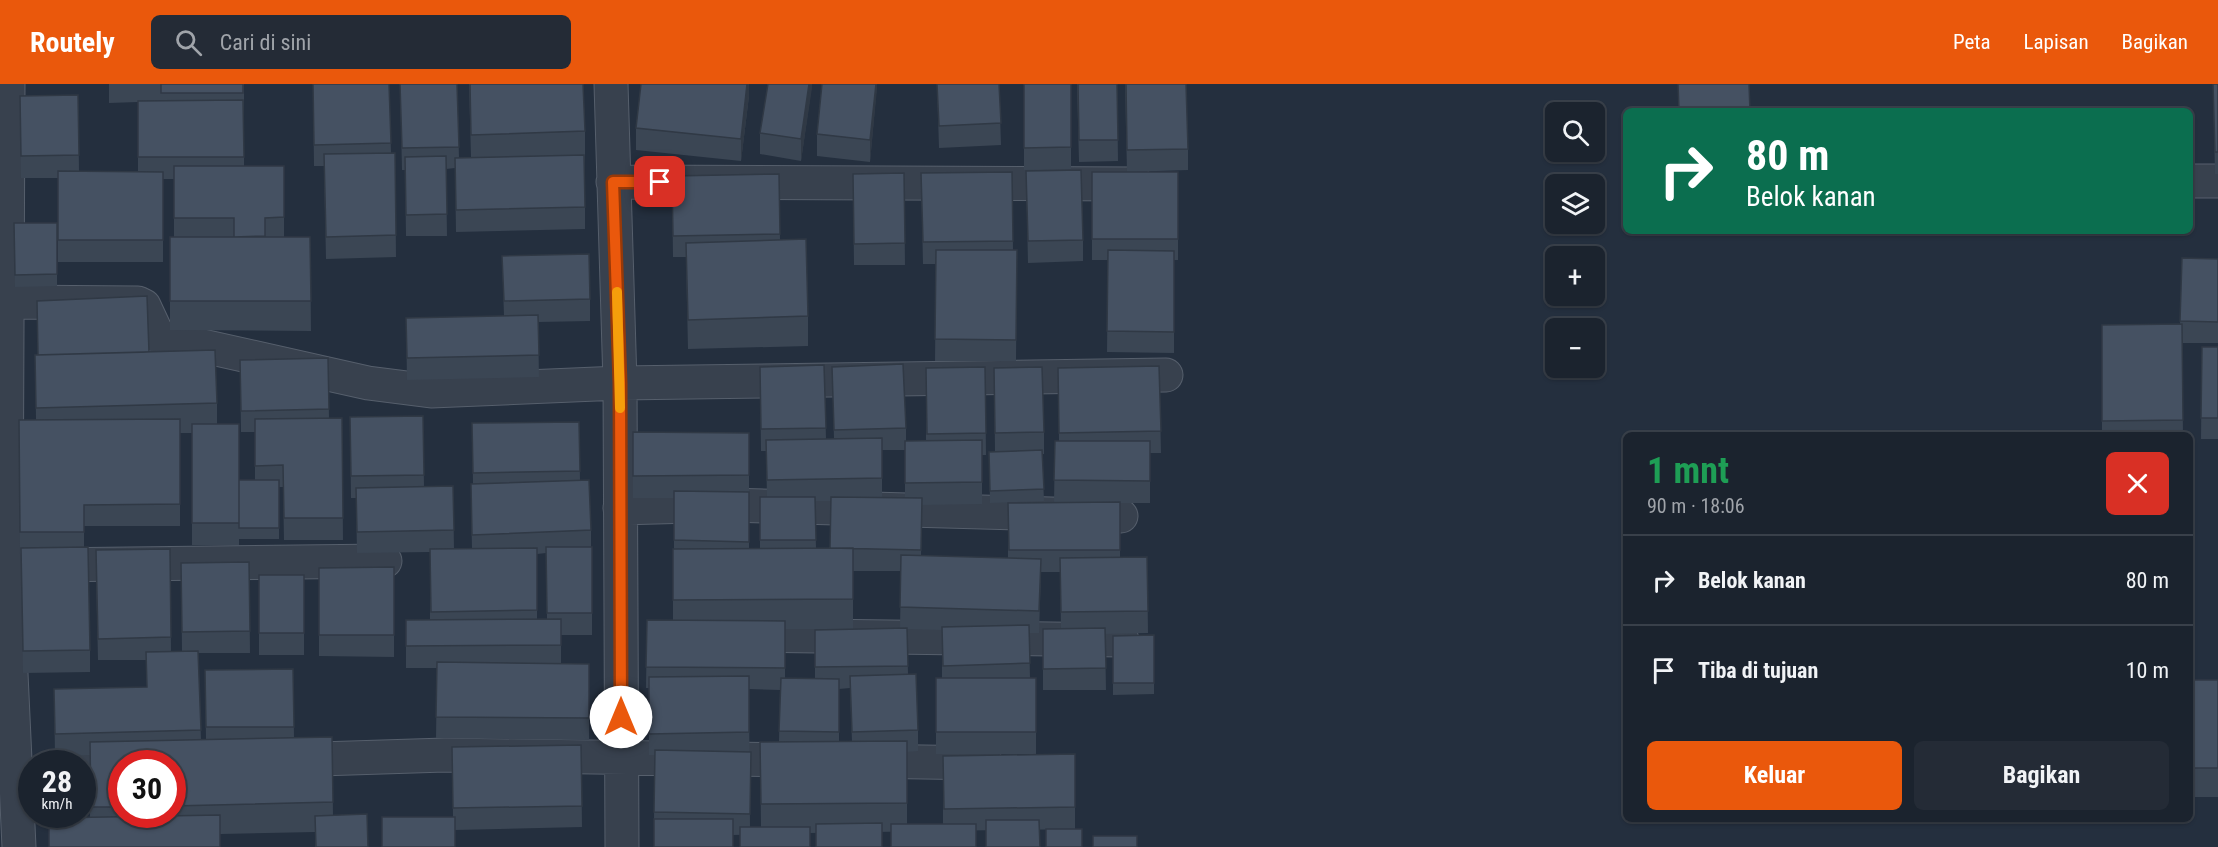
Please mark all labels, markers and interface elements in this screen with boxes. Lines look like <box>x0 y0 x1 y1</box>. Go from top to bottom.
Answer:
search box <box>151 15 571 69</box>
text: Routely <box>30 26 115 59</box>
icon: search <box>172 26 205 59</box>
text: Cari di sini <box>220 30 311 55</box>
text: Peta <box>1953 30 1991 54</box>
text: Lapisan <box>2024 30 2089 54</box>
text: Bagikan <box>2122 30 2188 54</box>
map controls <box>1545 102 1605 378</box>
button: search <box>1545 102 1605 162</box>
text: 80 m <box>1746 131 1829 180</box>
icon: right <box>1647 132 1725 210</box>
pin <box>634 156 685 207</box>
icon: arrive <box>643 165 676 198</box>
button: layers <box>1545 174 1605 234</box>
text: Belok kanan <box>1746 181 1876 213</box>
button: + <box>1545 246 1605 306</box>
button: − <box>1545 318 1605 378</box>
text: 1 mnt <box>1647 450 1729 492</box>
button: close <box>2106 452 2169 515</box>
text: 90 m · 18:06 <box>1647 494 1745 518</box>
icon: right <box>1647 564 1680 597</box>
text: Belok kanan <box>1698 568 1806 593</box>
text: 80 m <box>2126 568 2169 593</box>
icon: arrive <box>1647 654 1680 687</box>
text: Tiba di tujuan <box>1698 658 1818 683</box>
text: 10 m <box>2126 658 2169 683</box>
position arrow <box>589 685 653 749</box>
button: Keluar <box>1647 741 1902 810</box>
button: Bagikan <box>1914 741 2169 810</box>
speed limit sign: 30 <box>108 750 186 828</box>
text: 28 <box>42 764 72 799</box>
text: km/h <box>42 795 72 813</box>

